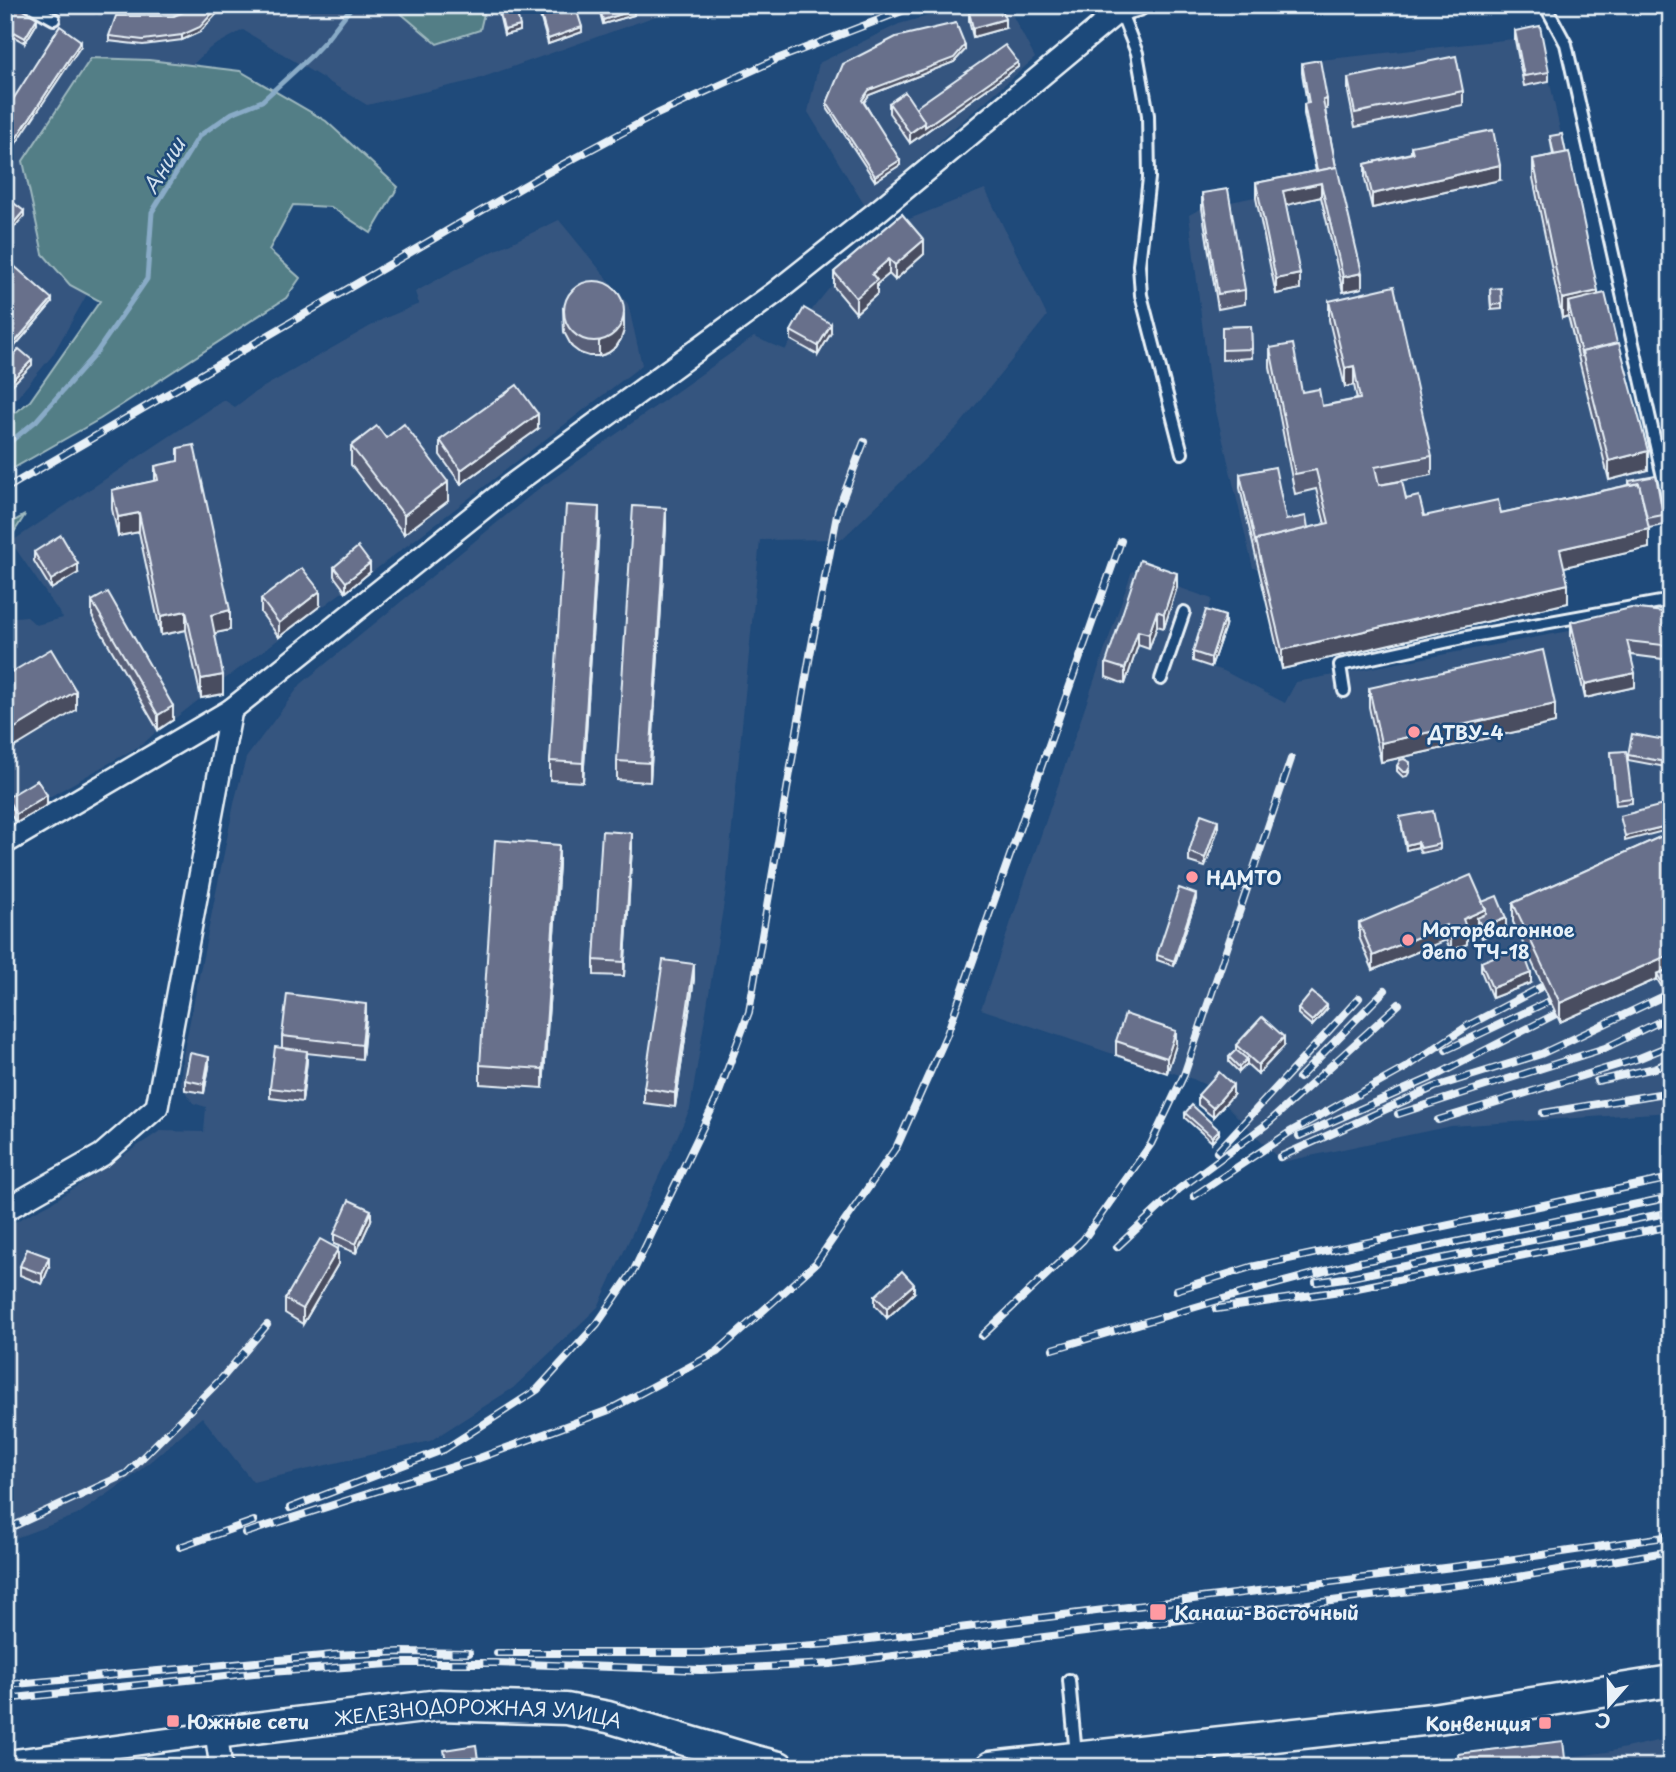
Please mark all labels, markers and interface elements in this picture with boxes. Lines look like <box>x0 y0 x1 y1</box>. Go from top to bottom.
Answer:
water label: Аниш <box>134 130 193 199</box>
place label: ДТВУ-4 <box>1427 718 1503 746</box>
marker: ДТВУ-4 <box>1406 724 1422 740</box>
place label: НДМТО <box>1206 863 1282 891</box>
marker: НДМТО <box>1184 869 1200 885</box>
place label: Моторвагонное депо ТЧ-18 <box>1422 915 1575 965</box>
marker: Моторвагонное депо ТЧ-18 <box>1400 932 1416 948</box>
place label: Канаш-Восточный <box>1174 1598 1359 1626</box>
marker: Канаш-Восточный <box>1148 1602 1168 1622</box>
north arrow <box>1574 1670 1644 1740</box>
street label: ЖЕЛЕЗНОДОРОЖНАЯ УЛИЦА <box>332 1691 626 1735</box>
text: С <box>1591 1706 1614 1738</box>
place label: Южные сети <box>187 1707 309 1735</box>
place label: Конвенция <box>1425 1709 1531 1737</box>
marker: Южные сети <box>165 1713 181 1729</box>
marker: Конвенция <box>1537 1715 1553 1731</box>

